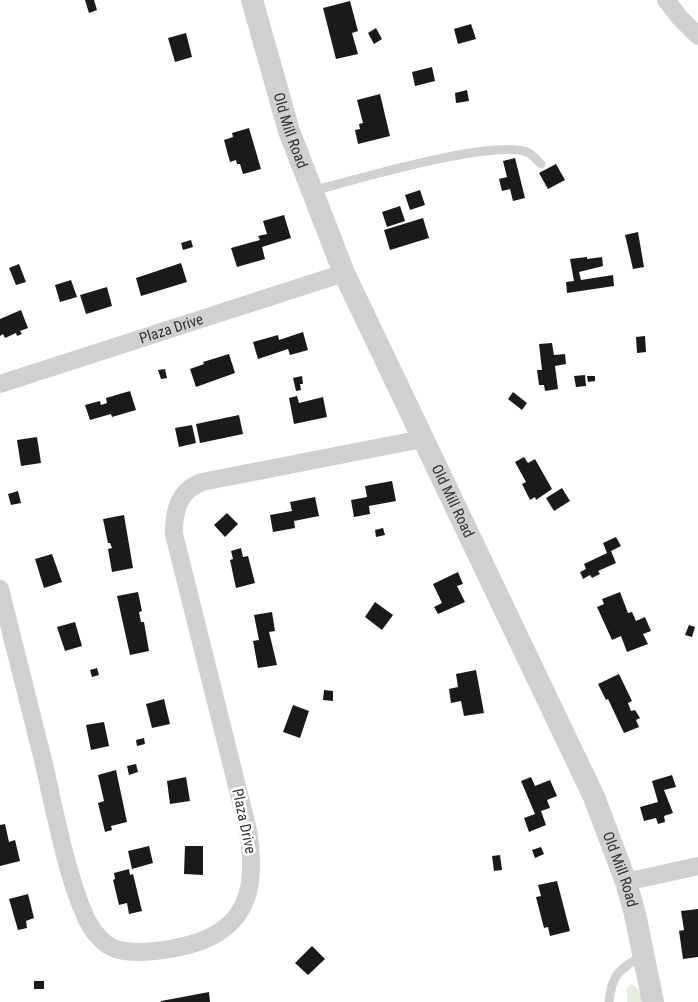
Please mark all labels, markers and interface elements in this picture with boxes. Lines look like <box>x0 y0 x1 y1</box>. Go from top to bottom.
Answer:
street label: Old Mill Road <box>270 91 312 171</box>
street label: Plaza Drive <box>137 310 206 347</box>
street label: Old Mill Road <box>428 462 478 540</box>
street label: Plaza Drive <box>228 787 260 855</box>
street label: Old Mill Road <box>599 829 642 909</box>

